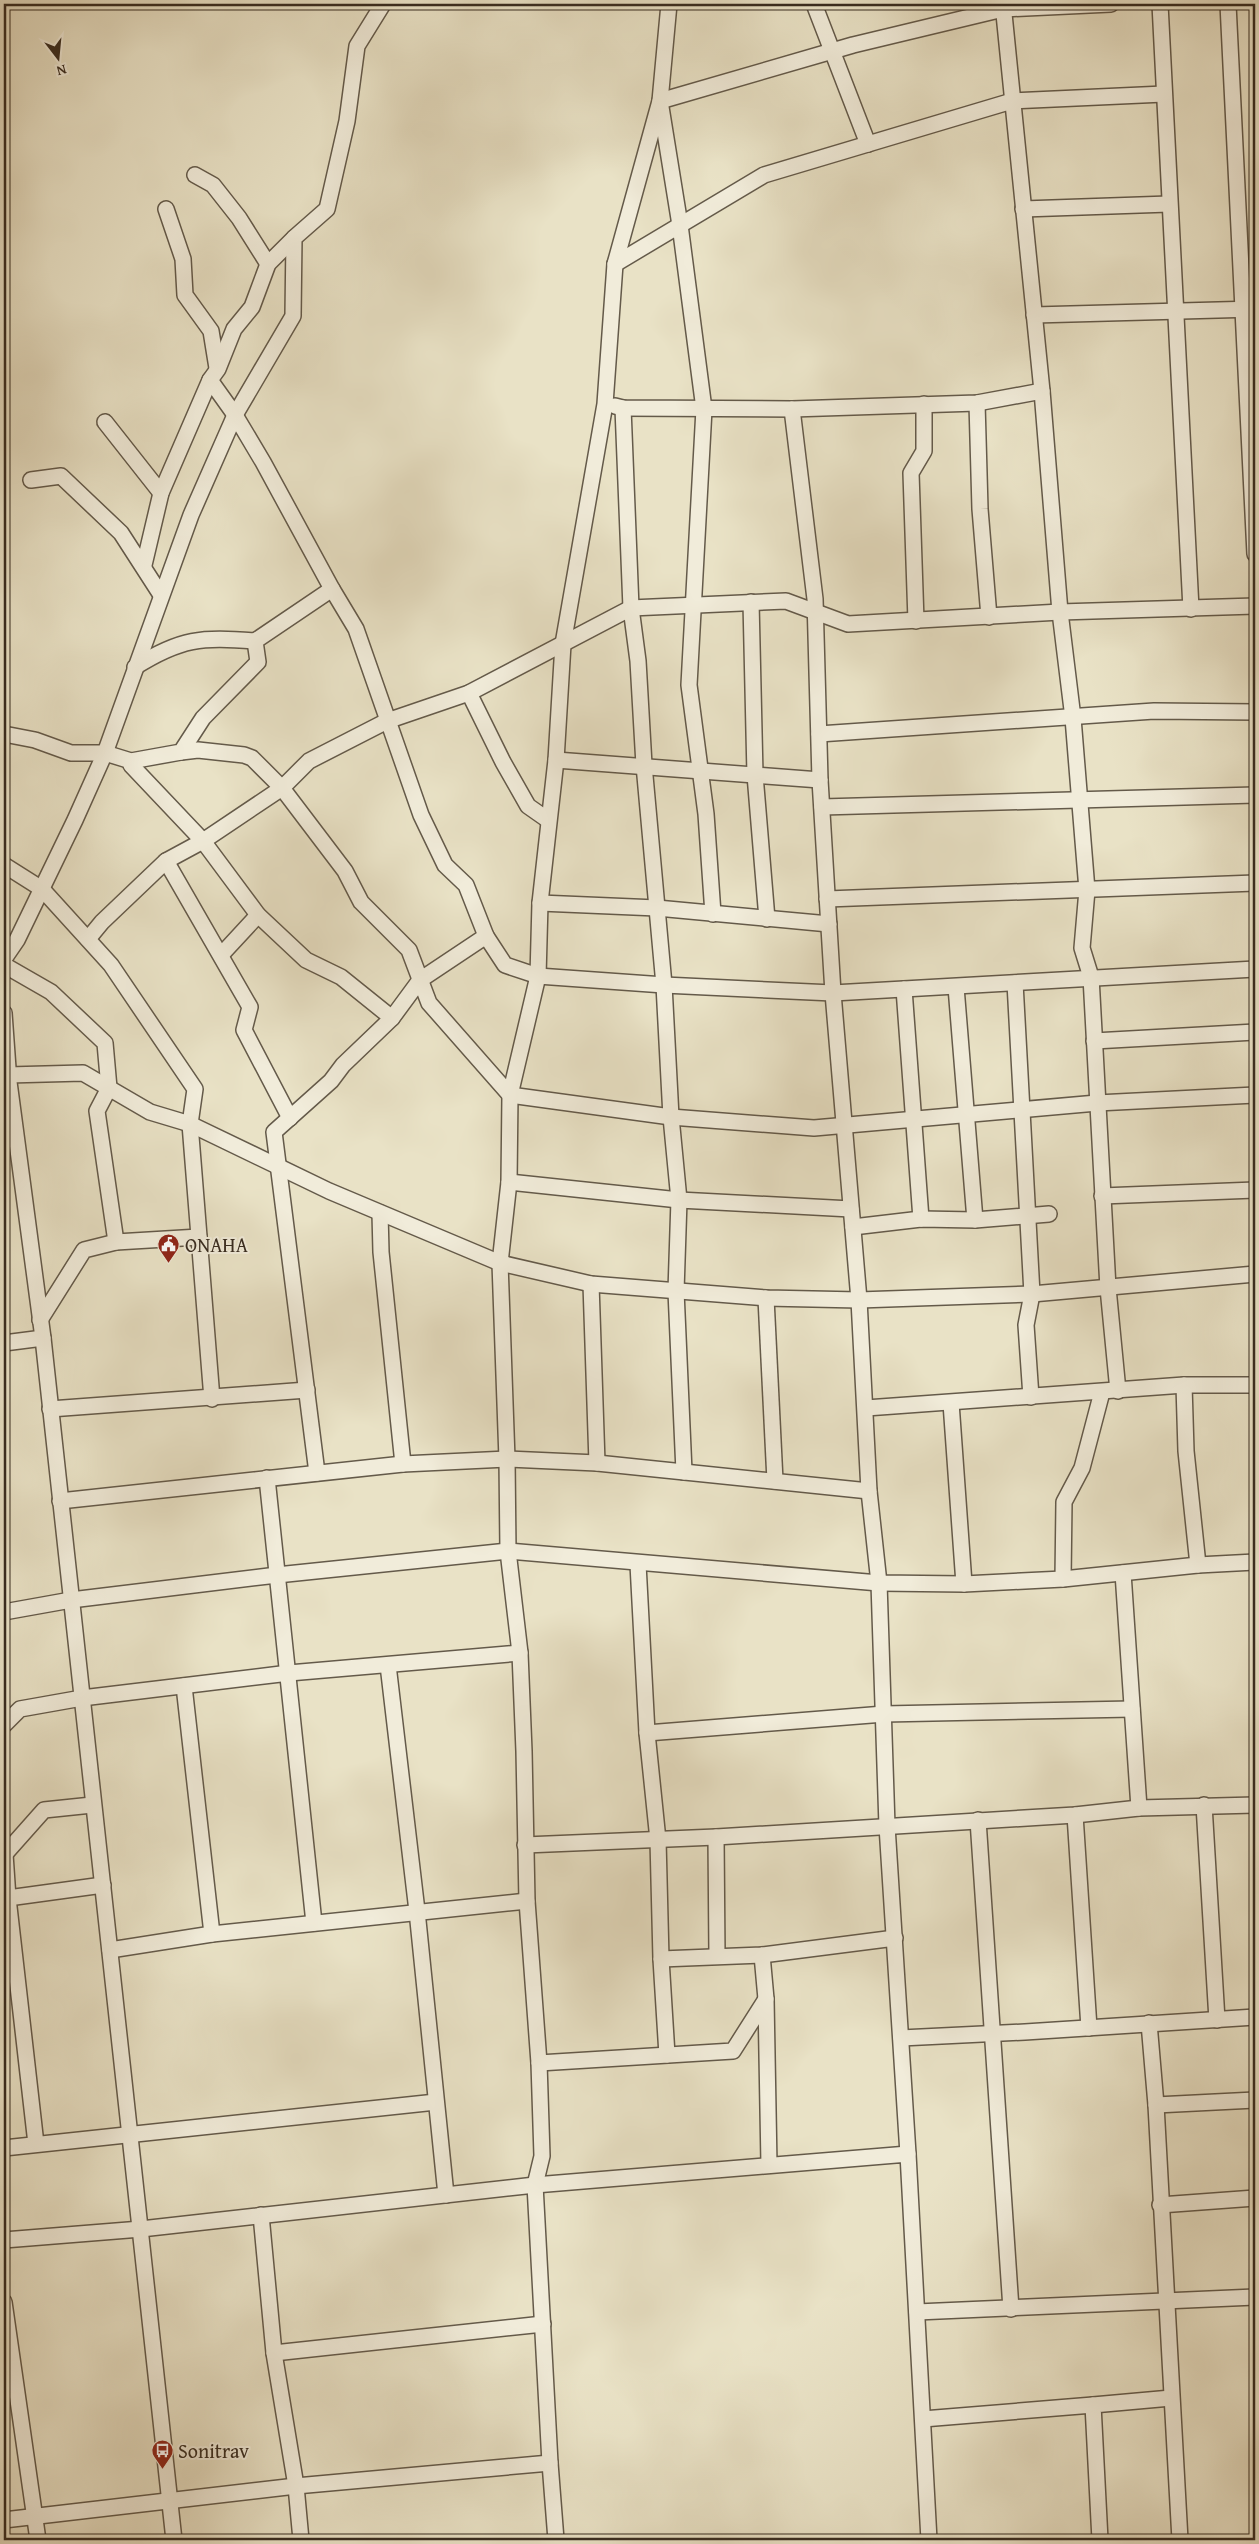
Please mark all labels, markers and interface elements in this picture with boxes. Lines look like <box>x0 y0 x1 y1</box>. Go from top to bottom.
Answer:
north arrow <box>32 32 82 82</box>
text: N <box>54 60 69 82</box>
place label: ONAHA <box>185 1230 248 1259</box>
public building icon: ONAHA <box>157 1233 181 1264</box>
place label: Sonitrav <box>178 2436 249 2465</box>
bus stop icon: Sonitrav <box>150 2439 174 2470</box>

